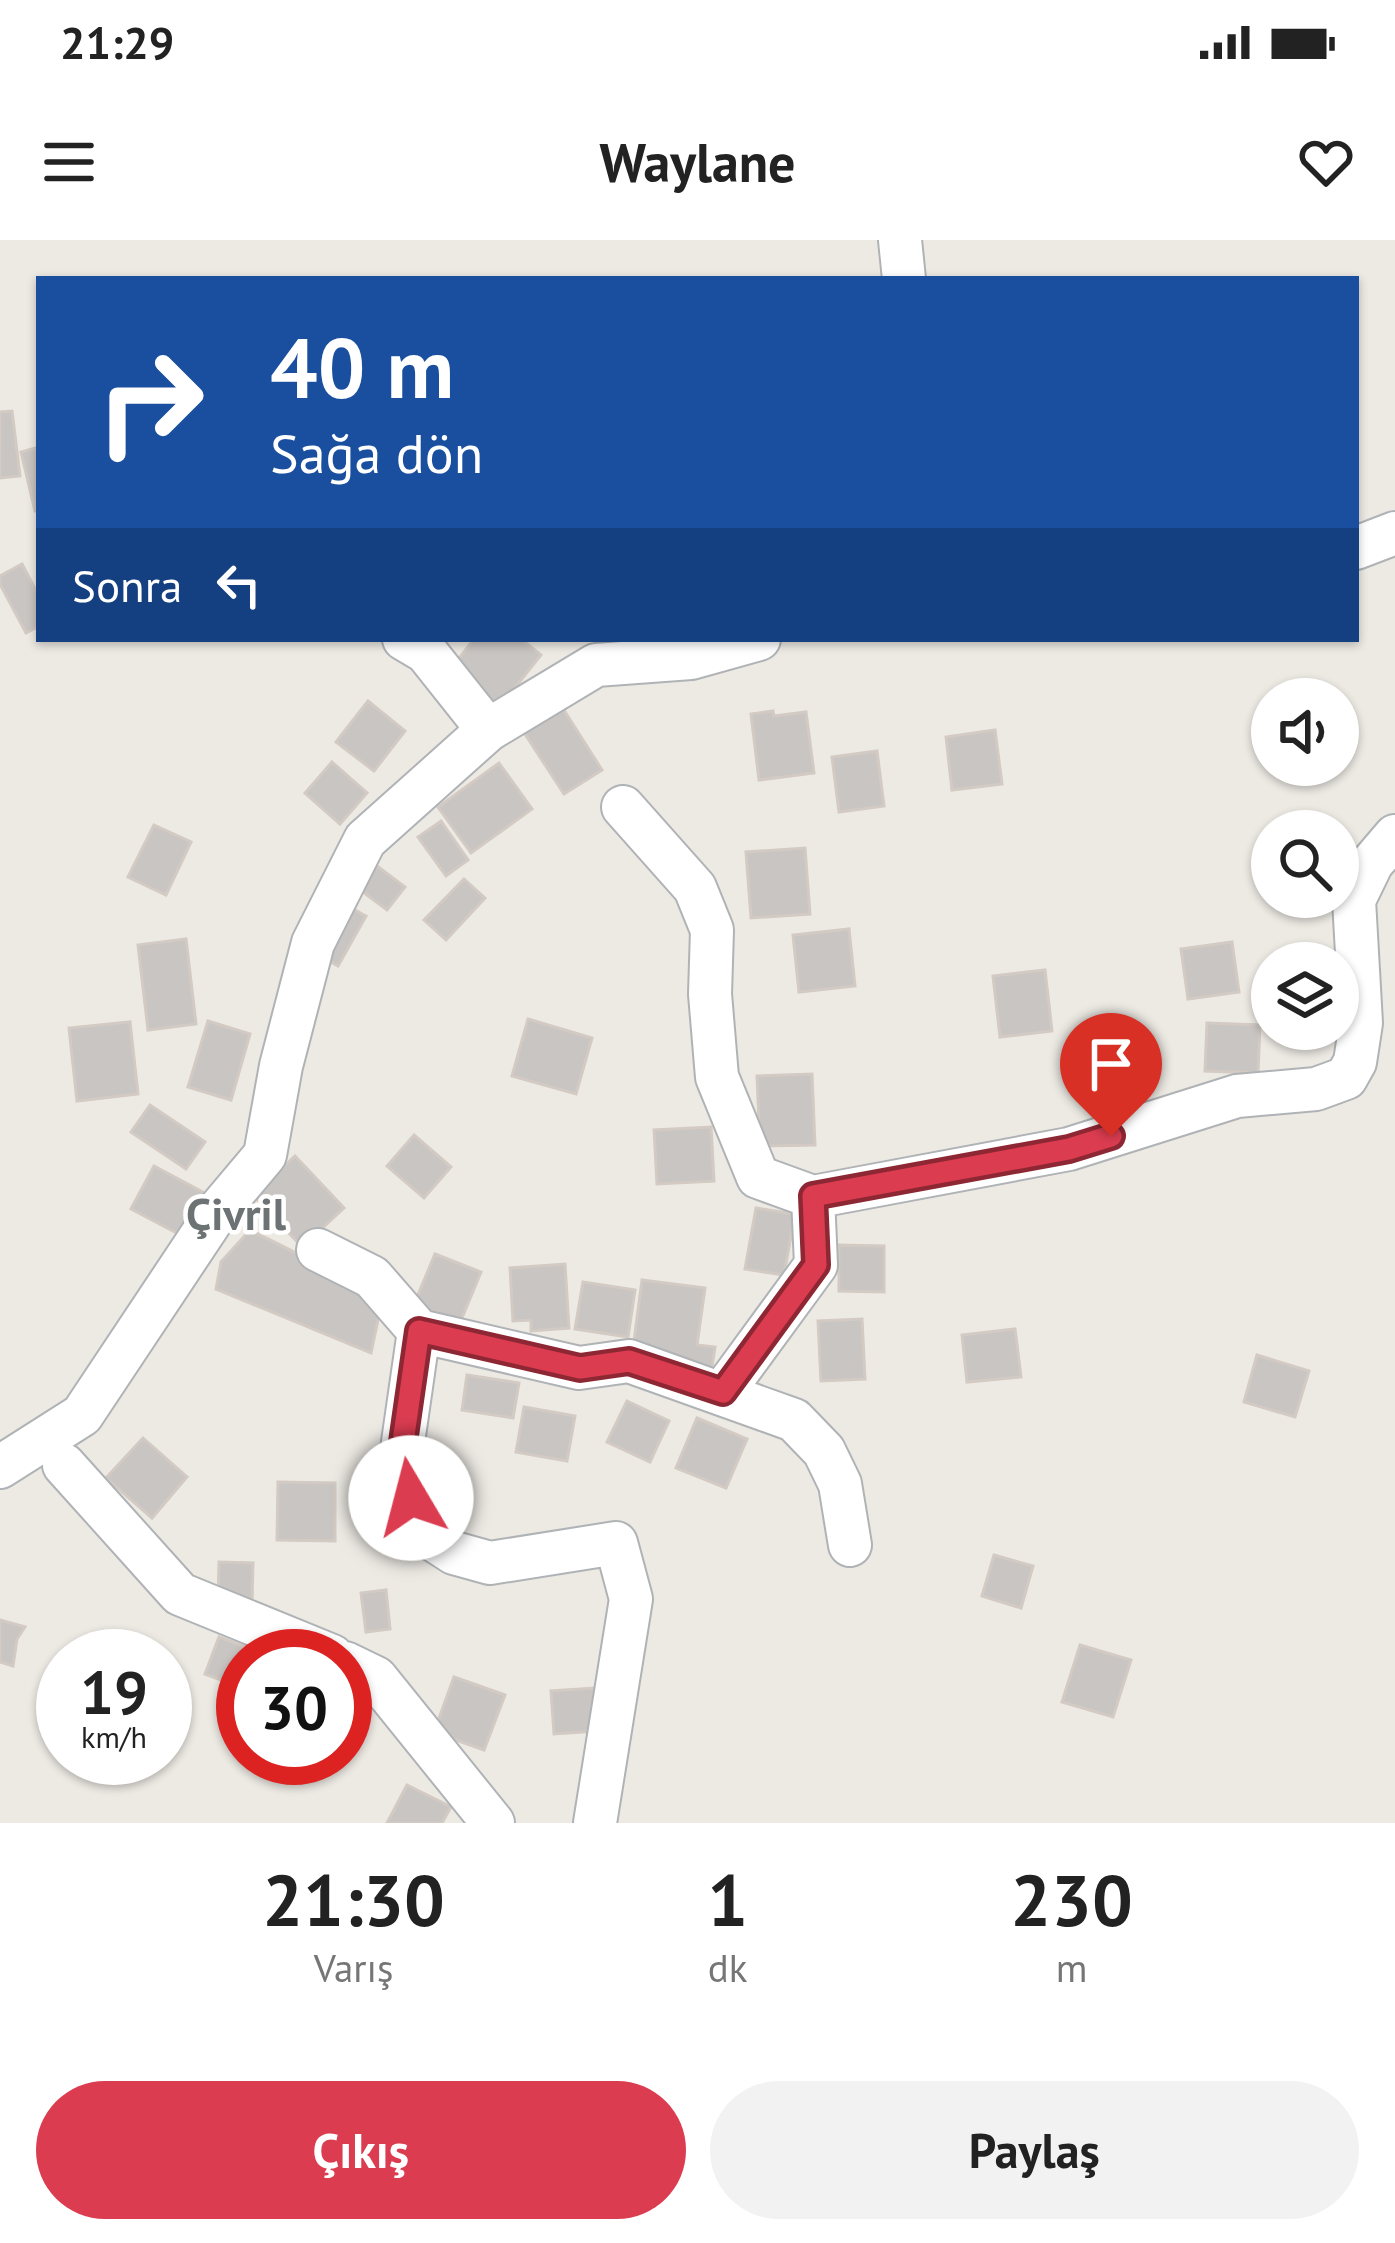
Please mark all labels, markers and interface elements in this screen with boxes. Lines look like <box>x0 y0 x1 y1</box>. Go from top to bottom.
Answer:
text: 21:29 <box>60 13 174 71</box>
text: Waylane <box>599 127 796 197</box>
icon: menu <box>36 129 102 195</box>
icon: heart <box>1293 129 1359 195</box>
text: 40 m <box>270 312 454 421</box>
icon: right <box>72 324 228 480</box>
text: Sağa dön <box>270 418 483 488</box>
icon: left <box>206 552 272 618</box>
text: Sonra <box>72 556 182 614</box>
map controls <box>1251 678 1359 1050</box>
button: sound <box>1251 678 1359 786</box>
button: search <box>1251 810 1359 918</box>
button: layers <box>1251 942 1359 1050</box>
pin <box>1060 1013 1162 1136</box>
icon: arrive <box>1078 1031 1144 1097</box>
district label: Çivril <box>186 1184 287 1242</box>
position arrow <box>348 1435 474 1561</box>
speed limit sign: 30 <box>216 1629 372 1785</box>
text: 19 <box>80 1653 148 1731</box>
text: km/h <box>81 1717 147 1756</box>
text: 21:30 <box>262 1853 445 1946</box>
text: 1 <box>707 1853 748 1946</box>
text: 230 <box>1010 1853 1133 1946</box>
text: Varış <box>314 1942 393 1993</box>
text: dk <box>708 1942 747 1993</box>
text: m <box>1056 1942 1087 1993</box>
button: Çıkış <box>36 2081 686 2219</box>
button: Paylaş <box>710 2081 1359 2219</box>

